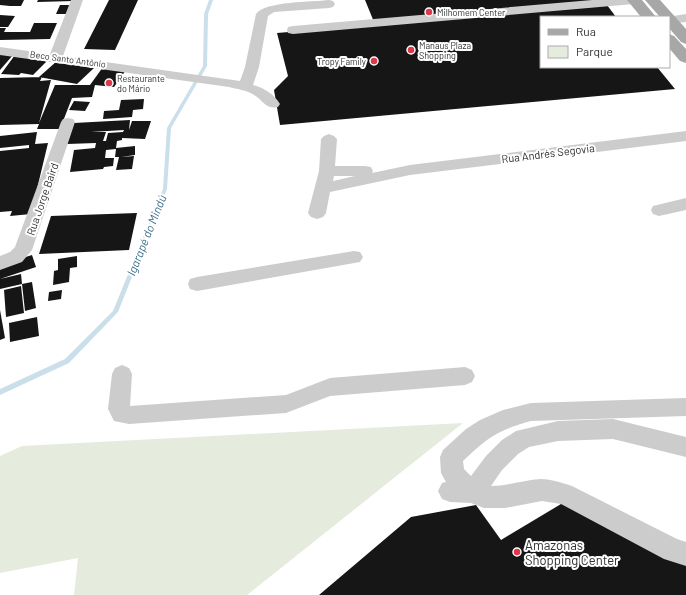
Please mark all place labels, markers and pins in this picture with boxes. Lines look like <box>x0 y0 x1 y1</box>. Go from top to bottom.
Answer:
marker: Milhomem Center <box>424 7 434 17</box>
place label: Milhomem Center <box>437 7 506 18</box>
place label: Manaus Plaza Shopping <box>419 40 471 61</box>
marker: Manaus Plaza Shopping <box>406 45 416 55</box>
place label: Tropy Family <box>317 56 366 67</box>
marker: Tropy Family <box>369 56 379 66</box>
place label: Restaurante do Mário <box>117 73 165 94</box>
marker: Restaurante do Mário <box>104 78 114 88</box>
place label: Amazonas Shopping Center <box>525 537 619 568</box>
marker: Amazonas Shopping Center <box>512 547 522 557</box>

